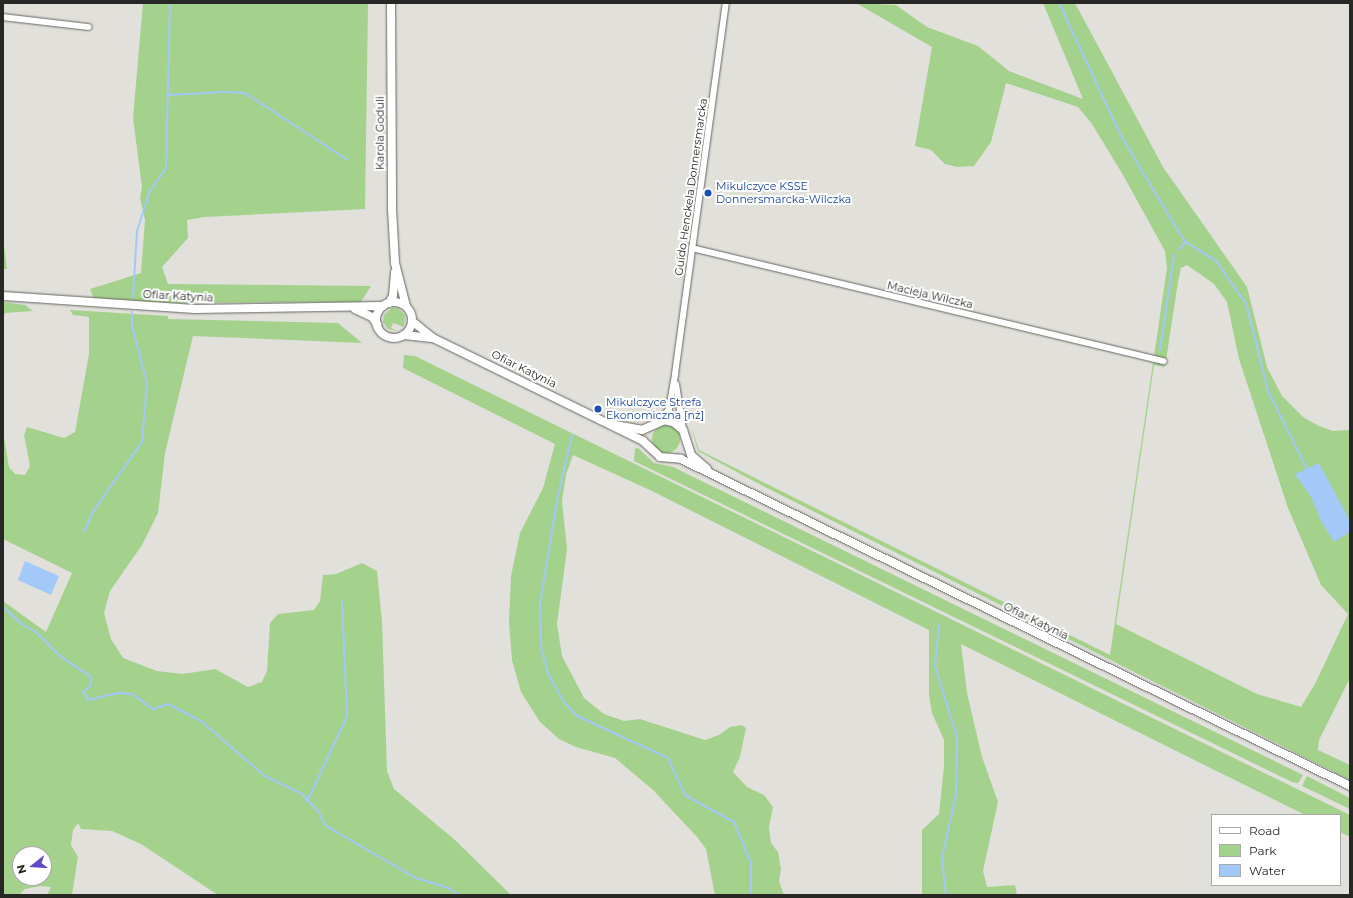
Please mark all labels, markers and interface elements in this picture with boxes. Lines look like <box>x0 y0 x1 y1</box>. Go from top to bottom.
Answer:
street label: Karola Goduli <box>373 96 387 170</box>
street label: Guido Henckela Donnersmarcka <box>672 97 710 277</box>
place label: Mikulczyce KSSE Donnersmarcka-Wilczka <box>716 180 851 206</box>
marker: Mikulczyce KSSE Donnersmarcka-Wilczka <box>703 188 713 198</box>
street label: Macieja Wilczka <box>886 279 974 311</box>
street label: Ofiar Katynia <box>142 288 214 304</box>
street label: Ofiar Katynia <box>489 348 559 390</box>
place label: Mikulczyce Strefa Ekonomiczna [nż] <box>606 396 704 422</box>
marker: Mikulczyce Strefa Ekonomiczna [nż] <box>593 404 603 414</box>
street label: Ofiar Katynia <box>1001 600 1071 642</box>
legend <box>1211 814 1341 886</box>
text: Road <box>1249 823 1280 838</box>
text: Park <box>1249 843 1276 858</box>
north arrow <box>12 846 52 886</box>
text: N <box>13 863 29 876</box>
text: Water <box>1249 863 1285 878</box>

